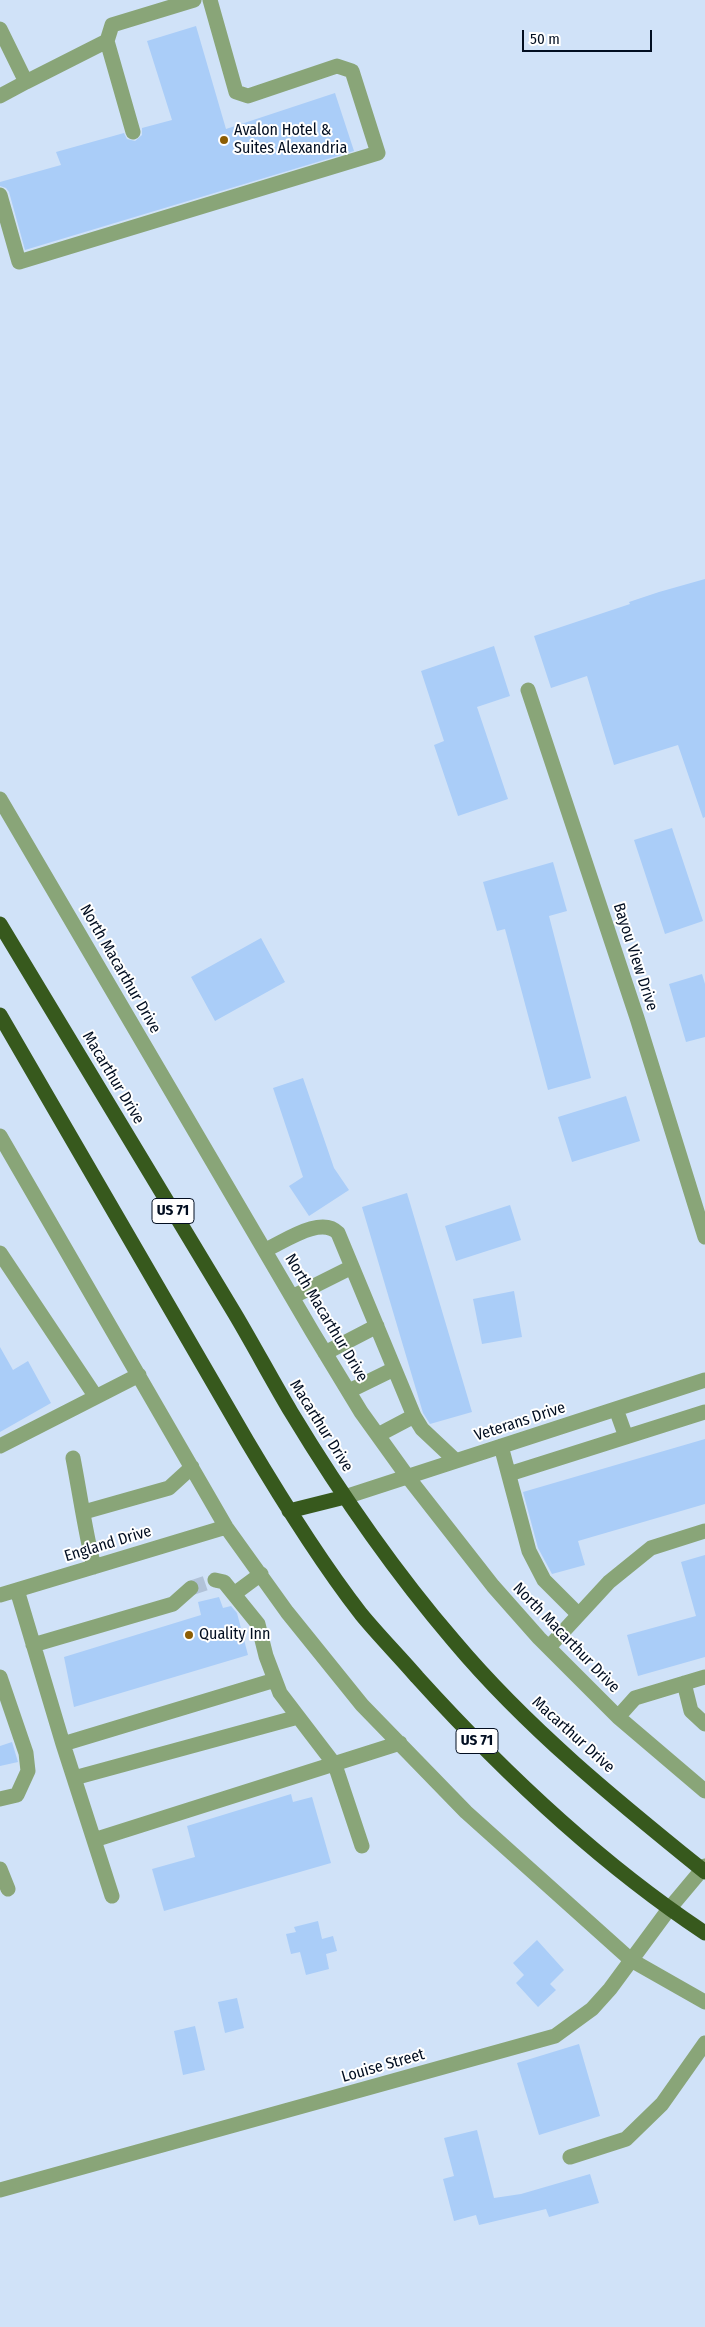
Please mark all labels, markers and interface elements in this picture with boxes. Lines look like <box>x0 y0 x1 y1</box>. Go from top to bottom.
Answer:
scale bar <box>525 20 655 52</box>
text: 50 m <box>530 30 560 48</box>
place label: Avalon Hotel & Suites Alexandria <box>234 121 347 159</box>
marker: Avalon Hotel & Suites Alexandria <box>218 134 230 146</box>
street label: North Macarthur Drive <box>75 901 165 1037</box>
street label: Bayou View Drive <box>609 901 661 1013</box>
street label: Macarthur Drive <box>78 1028 148 1128</box>
road number: US 71 <box>152 1198 194 1224</box>
street label: North Macarthur Drive <box>280 1251 372 1385</box>
street label: Macarthur Drive <box>285 1377 357 1475</box>
street label: Veterans Drive <box>472 1398 568 1446</box>
street label: England Drive <box>62 1522 154 1566</box>
street label: North Macarthur Drive <box>508 1579 624 1697</box>
place label: Quality Inn <box>199 1625 270 1645</box>
marker: Quality Inn <box>183 1629 195 1641</box>
street label: Macarthur Drive <box>528 1693 618 1777</box>
road number: US 71 <box>456 1728 498 1754</box>
street label: Louise Street <box>339 2045 427 2087</box>

